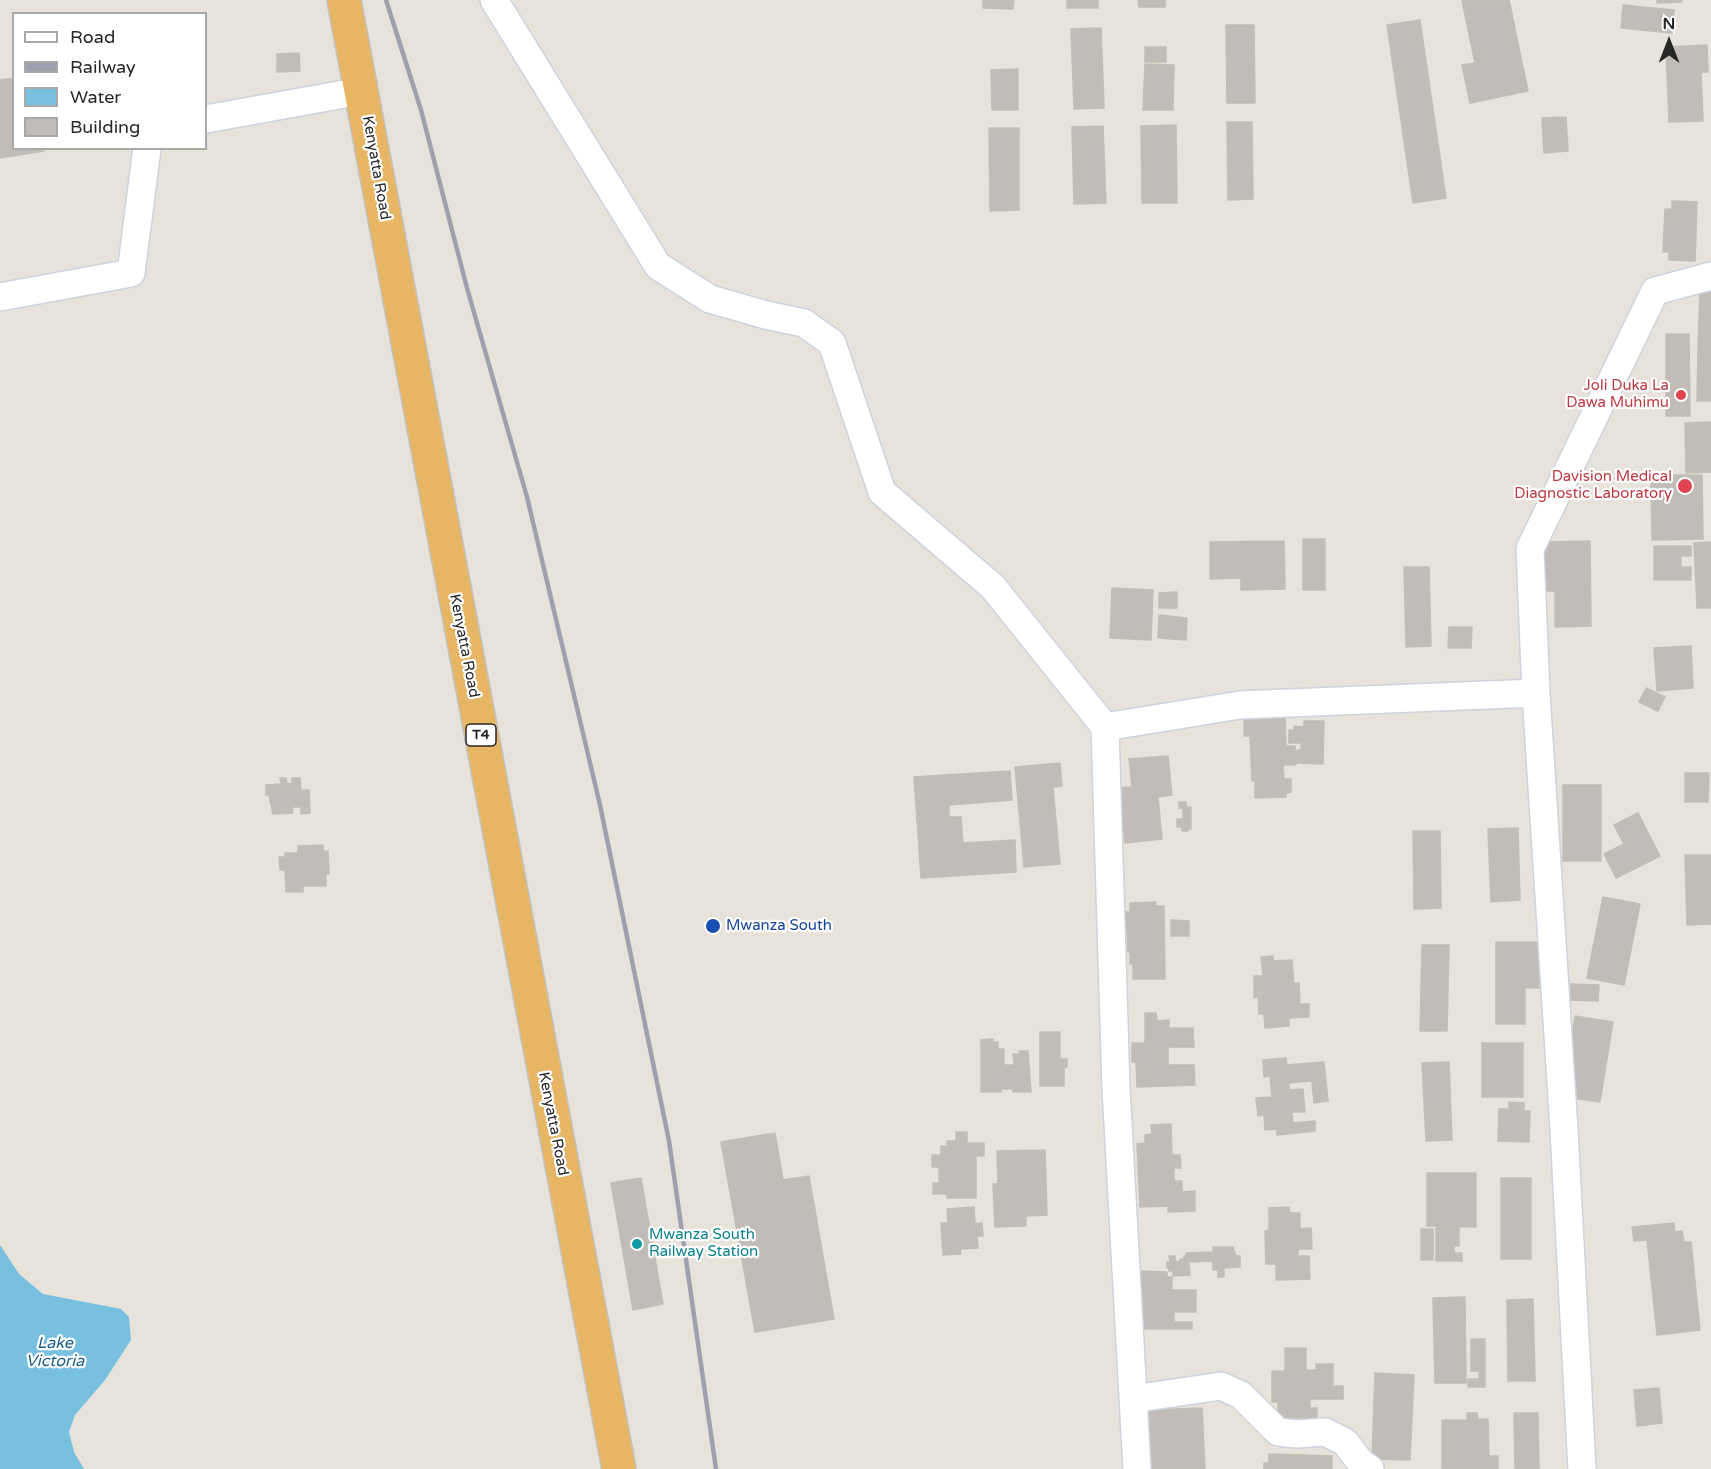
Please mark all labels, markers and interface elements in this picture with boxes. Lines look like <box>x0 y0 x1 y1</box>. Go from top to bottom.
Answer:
legend <box>12 12 207 150</box>
north arrow <box>1639 12 1699 72</box>
text: N <box>1663 14 1675 34</box>
text: Road <box>70 26 115 48</box>
text: Railway <box>70 56 136 78</box>
text: Water <box>70 86 121 108</box>
street label: Kenyatta Road <box>358 115 394 221</box>
text: Building <box>70 116 140 138</box>
place label: Joli Duka La Dawa Muhimu <box>1566 377 1669 412</box>
marker: Joli Duka La Dawa Muhimu <box>1674 388 1688 402</box>
place label: Davision Medical Diagnostic Laboratory <box>1514 468 1672 503</box>
marker: Davision Medical Diagnostic Laboratory <box>1676 477 1694 495</box>
street label: Kenyatta Road <box>445 593 483 699</box>
road number: T4 <box>466 724 496 746</box>
marker: Mwanza South <box>704 917 722 935</box>
place label: Mwanza South <box>726 917 832 935</box>
street label: Kenyatta Road <box>534 1071 572 1177</box>
place label: Mwanza South Railway Station <box>649 1226 758 1261</box>
marker: Mwanza South Railway Station <box>630 1237 644 1251</box>
water label: Lake Victoria <box>26 1334 84 1372</box>

